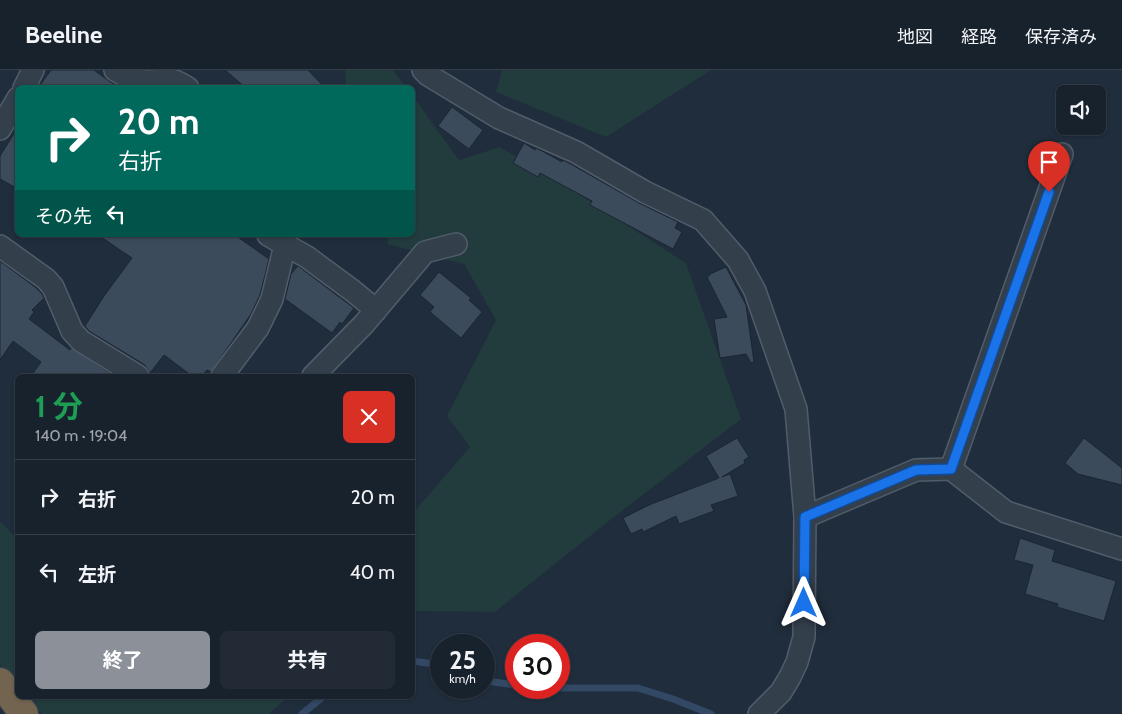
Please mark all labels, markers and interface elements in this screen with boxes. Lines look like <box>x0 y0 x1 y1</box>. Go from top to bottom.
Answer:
text: Beeline <box>25 20 102 49</box>
text: 地図 <box>897 26 933 48</box>
text: 経路 <box>961 26 997 48</box>
text: 保存済み <box>1025 26 1097 48</box>
map controls <box>1056 85 1106 135</box>
button: sound <box>1056 85 1106 135</box>
text: 20 m <box>118 100 200 143</box>
icon: right <box>35 105 100 170</box>
pin <box>1028 141 1070 192</box>
text: 右折 <box>118 148 162 175</box>
icon: arrive <box>1035 148 1063 176</box>
icon: left <box>102 200 130 228</box>
text: その先 <box>35 205 92 228</box>
text: 1 分 <box>35 388 83 425</box>
button: close <box>343 391 395 443</box>
text: 140 m · 19:04 <box>35 426 127 445</box>
icon: right <box>35 483 63 511</box>
text: 20 m <box>351 486 395 509</box>
text: 右折 <box>78 488 116 511</box>
icon: left <box>35 558 63 586</box>
text: 40 m <box>350 561 395 584</box>
text: 左折 <box>78 563 116 586</box>
position arrow <box>777 576 829 628</box>
button: 終了 <box>35 631 210 689</box>
button: 共有 <box>220 631 395 689</box>
speed limit sign: 30 <box>505 634 570 699</box>
text: 25 <box>449 645 476 675</box>
text: km/h <box>449 671 476 686</box>

